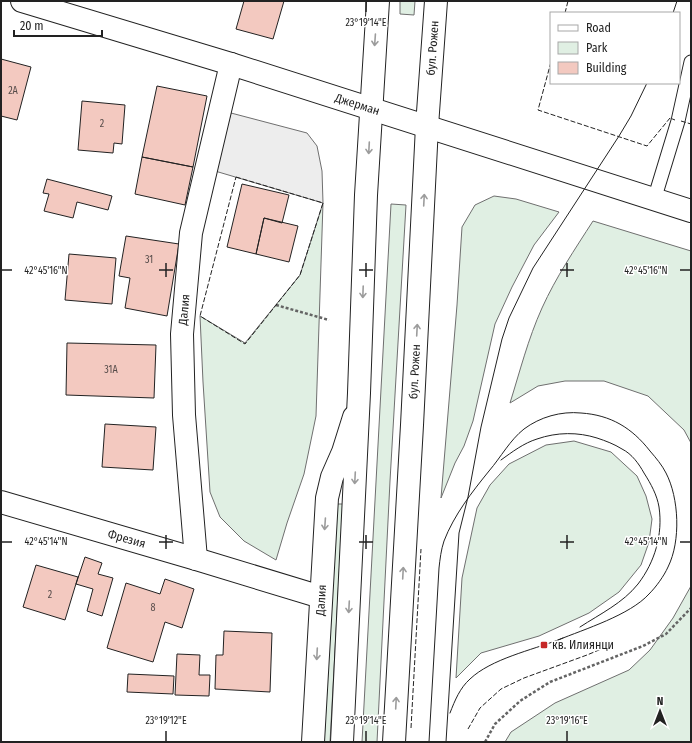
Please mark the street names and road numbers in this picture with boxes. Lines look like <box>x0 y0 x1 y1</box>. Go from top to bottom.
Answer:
street label: бул. Рожен <box>424 20 442 76</box>
street label: Джерман <box>332 90 382 118</box>
street label: Далия <box>176 293 193 327</box>
street label: бул. Рожен <box>406 344 423 399</box>
street label: Фрезия <box>106 527 147 551</box>
street label: Далия <box>313 584 329 617</box>

